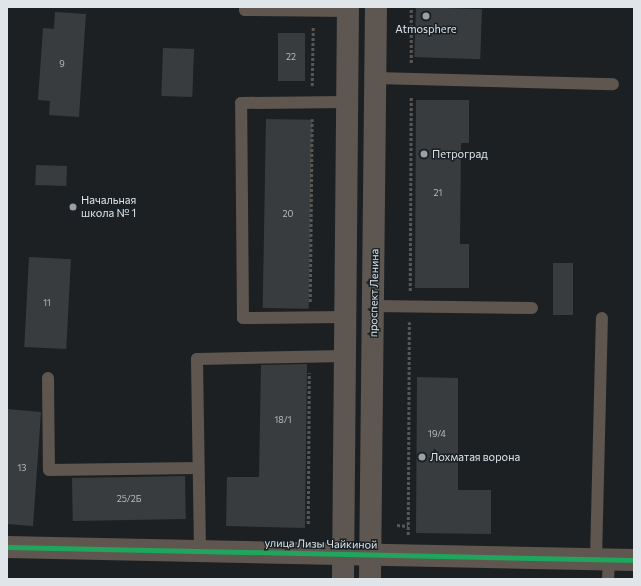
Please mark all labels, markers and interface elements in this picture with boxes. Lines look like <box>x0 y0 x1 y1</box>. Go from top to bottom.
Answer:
marker: Atmosphere <box>421 11 431 21</box>
place label: Atmosphere <box>395 22 457 36</box>
house number: 22 <box>286 52 296 62</box>
house number: 9 <box>59 59 65 69</box>
place label: Петроград <box>432 147 488 161</box>
marker: Петроград <box>419 149 429 159</box>
house number: 21 <box>434 188 442 198</box>
place label: Начальная школа № 1 <box>81 194 136 220</box>
marker: Начальная школа № 1 <box>68 202 78 212</box>
house number: 20 <box>283 209 293 219</box>
street label: проспект Ленина <box>367 249 381 337</box>
house number: 11 <box>43 298 51 308</box>
house number: 18/1 <box>275 415 291 425</box>
house number: 19/4 <box>428 429 446 439</box>
place label: Лохматая ворона <box>430 450 520 464</box>
marker: Лохматая ворона <box>417 452 427 462</box>
house number: 13 <box>18 463 26 473</box>
house number: 25/2Б <box>117 494 141 504</box>
street label: улица Лизы Чайкиной <box>264 536 378 552</box>

